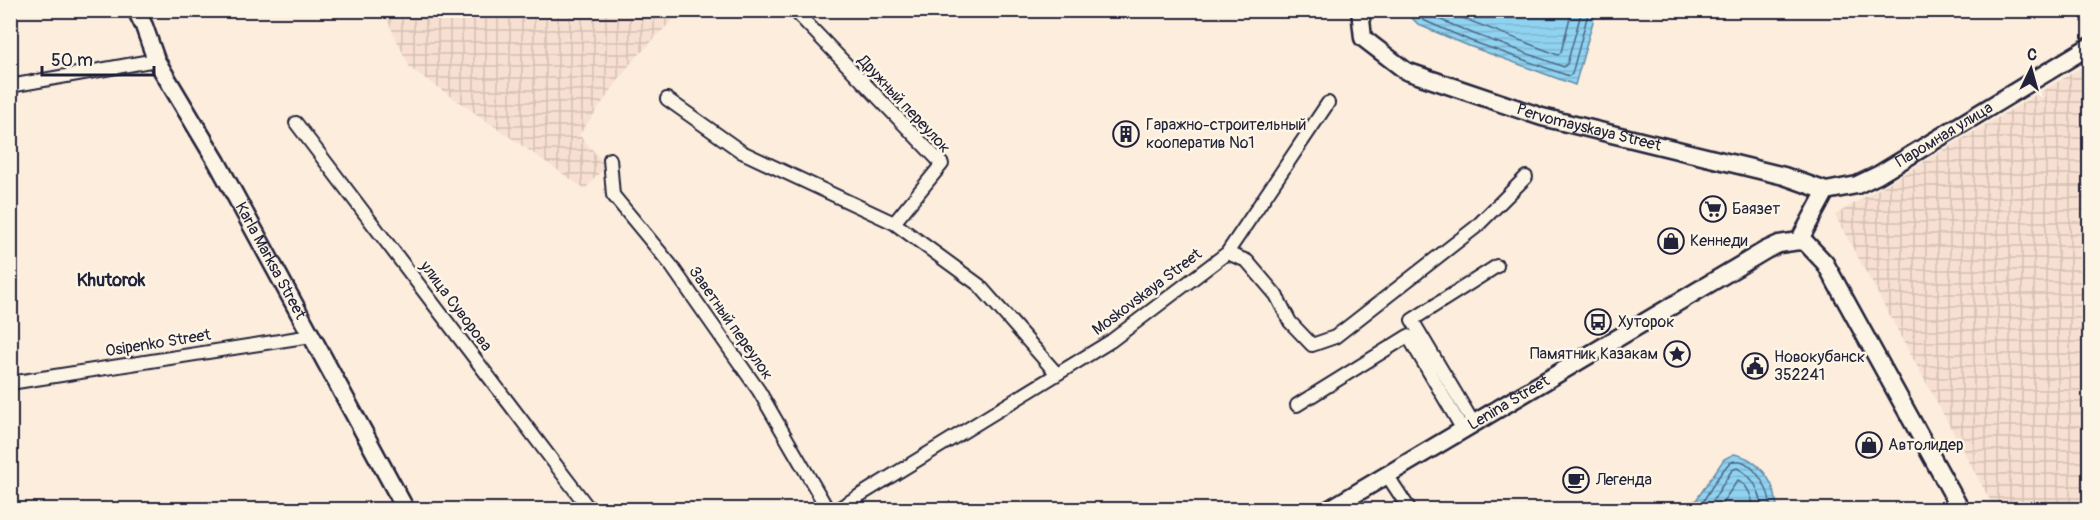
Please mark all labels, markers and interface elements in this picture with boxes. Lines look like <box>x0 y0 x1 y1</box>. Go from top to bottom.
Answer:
scale bar <box>42 39 154 77</box>
north arrow <box>2001 39 2061 99</box>
text: С <box>2026 45 2038 65</box>
text: 50 m <box>51 49 93 72</box>
street label: Дружный переулок <box>853 50 955 157</box>
street label: Паромная улица <box>1892 98 1996 172</box>
street label: Pervomayskaya Street <box>1514 99 1664 156</box>
place label: Гаражно-строительный кооператив №1 <box>1146 115 1306 153</box>
building icon: Гаражно-строительный кооператив №1 <box>1111 119 1141 149</box>
supermarket icon: Баязет <box>1698 194 1728 224</box>
street label: Karla Marksa Street <box>231 198 311 323</box>
place label: Баязет <box>1732 199 1780 219</box>
shop icon: Кеннеди <box>1656 226 1686 256</box>
place label: Кеннеди <box>1690 231 1748 251</box>
street label: Moskovskaya Street <box>1088 244 1206 340</box>
street label: улица Суворова <box>415 256 496 355</box>
street label: Заветный переулок <box>684 262 778 384</box>
district label: Khutorok <box>77 269 146 292</box>
bus stop icon: Хуторок <box>1583 307 1613 337</box>
place label: Хуторок <box>1618 312 1674 332</box>
street label: Osipenko Street <box>104 325 213 361</box>
place icon: Памятник Казакам <box>1662 339 1692 369</box>
place label: Памятник Казакам <box>1530 344 1658 364</box>
place label: Новокубанск 352241 <box>1774 347 1865 385</box>
public building icon: Новокубанск 352241 <box>1740 351 1770 381</box>
street label: Lenina Street <box>1464 370 1554 435</box>
shop icon: Автолидер <box>1854 430 1884 460</box>
place label: Автолидер <box>1888 435 1963 455</box>
cafe icon: Легенда <box>1561 465 1591 495</box>
place label: Легенда <box>1595 470 1652 490</box>

